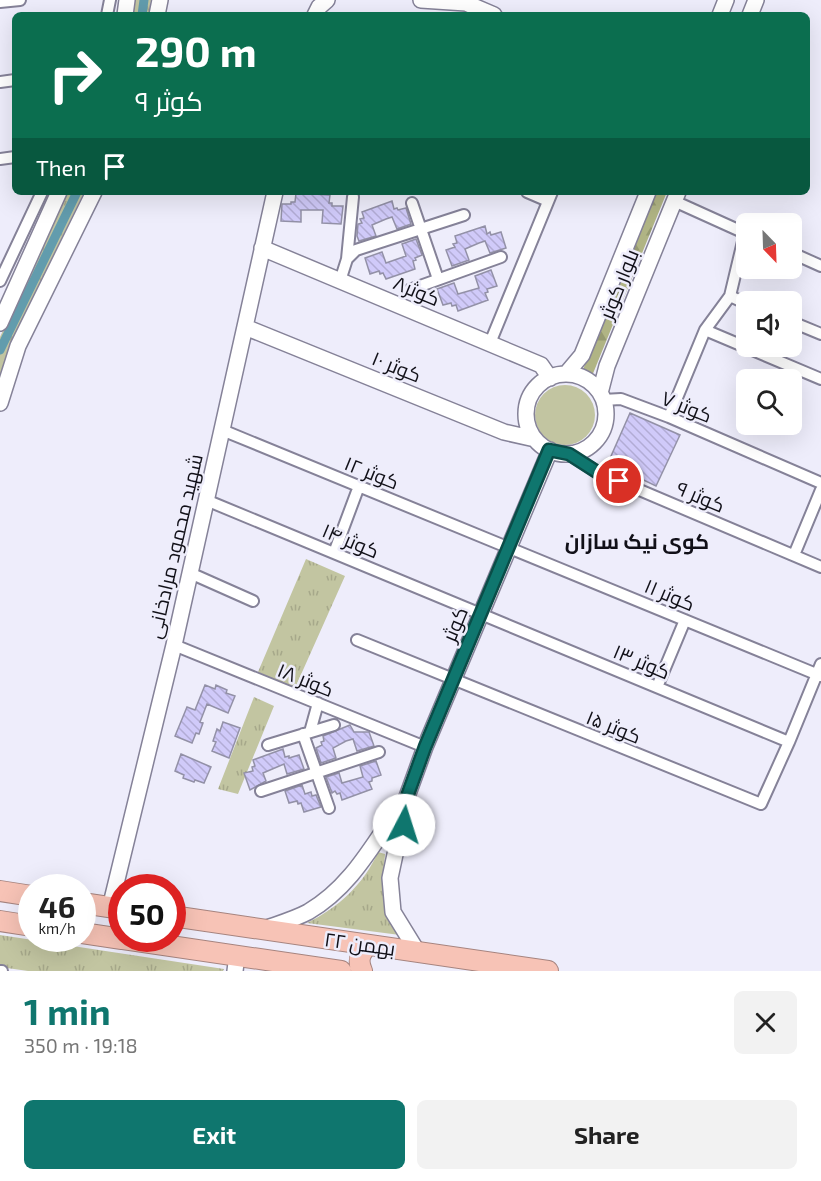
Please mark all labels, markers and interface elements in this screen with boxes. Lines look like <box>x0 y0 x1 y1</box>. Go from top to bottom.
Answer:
text: 290 m <box>135 25 257 75</box>
icon: right <box>36 36 114 114</box>
text: کوثر ۹ <box>135 84 203 116</box>
icon: arrive <box>98 150 131 183</box>
text: Then <box>36 154 86 180</box>
north arrow <box>736 213 802 279</box>
map controls <box>736 213 802 435</box>
street label: بلوار کوثر <box>593 245 644 324</box>
street label: کوثر۸ <box>390 270 444 311</box>
button: sound <box>736 291 802 357</box>
street label: کوثر ۱۰ <box>368 345 425 388</box>
button: search <box>736 369 802 435</box>
street label: کوثر ۷ <box>658 385 716 428</box>
street label: کوثر ۱۲ <box>341 450 403 495</box>
street label: شهید محمود مرادخانی <box>141 451 209 641</box>
pin <box>593 455 644 506</box>
icon: arrive <box>602 464 635 497</box>
street label: کوثر ۹ <box>673 475 729 518</box>
street label: کوثر ۱۴ <box>319 517 383 564</box>
district label: کوی نیک سازان <box>565 528 709 555</box>
street label: کوثر ۱۱ <box>641 573 699 616</box>
street label: کوثر <box>436 603 473 646</box>
street label: کوثر ۱۳ <box>609 638 674 685</box>
street label: کوثر ۱۸ <box>274 657 338 702</box>
street label: ۱۵ کوثر <box>583 704 645 749</box>
position arrow <box>372 793 436 857</box>
speed limit sign: 50 <box>108 874 186 952</box>
text: 46 <box>39 888 75 924</box>
text: km/h <box>38 919 76 937</box>
street label: ۲۲ بهمن <box>323 926 397 962</box>
text: 1 min <box>24 989 111 1032</box>
button: close <box>734 991 797 1054</box>
text: 350 m · 19:18 <box>24 1033 138 1057</box>
button: Exit <box>24 1100 405 1169</box>
button: Share <box>417 1100 797 1169</box>

